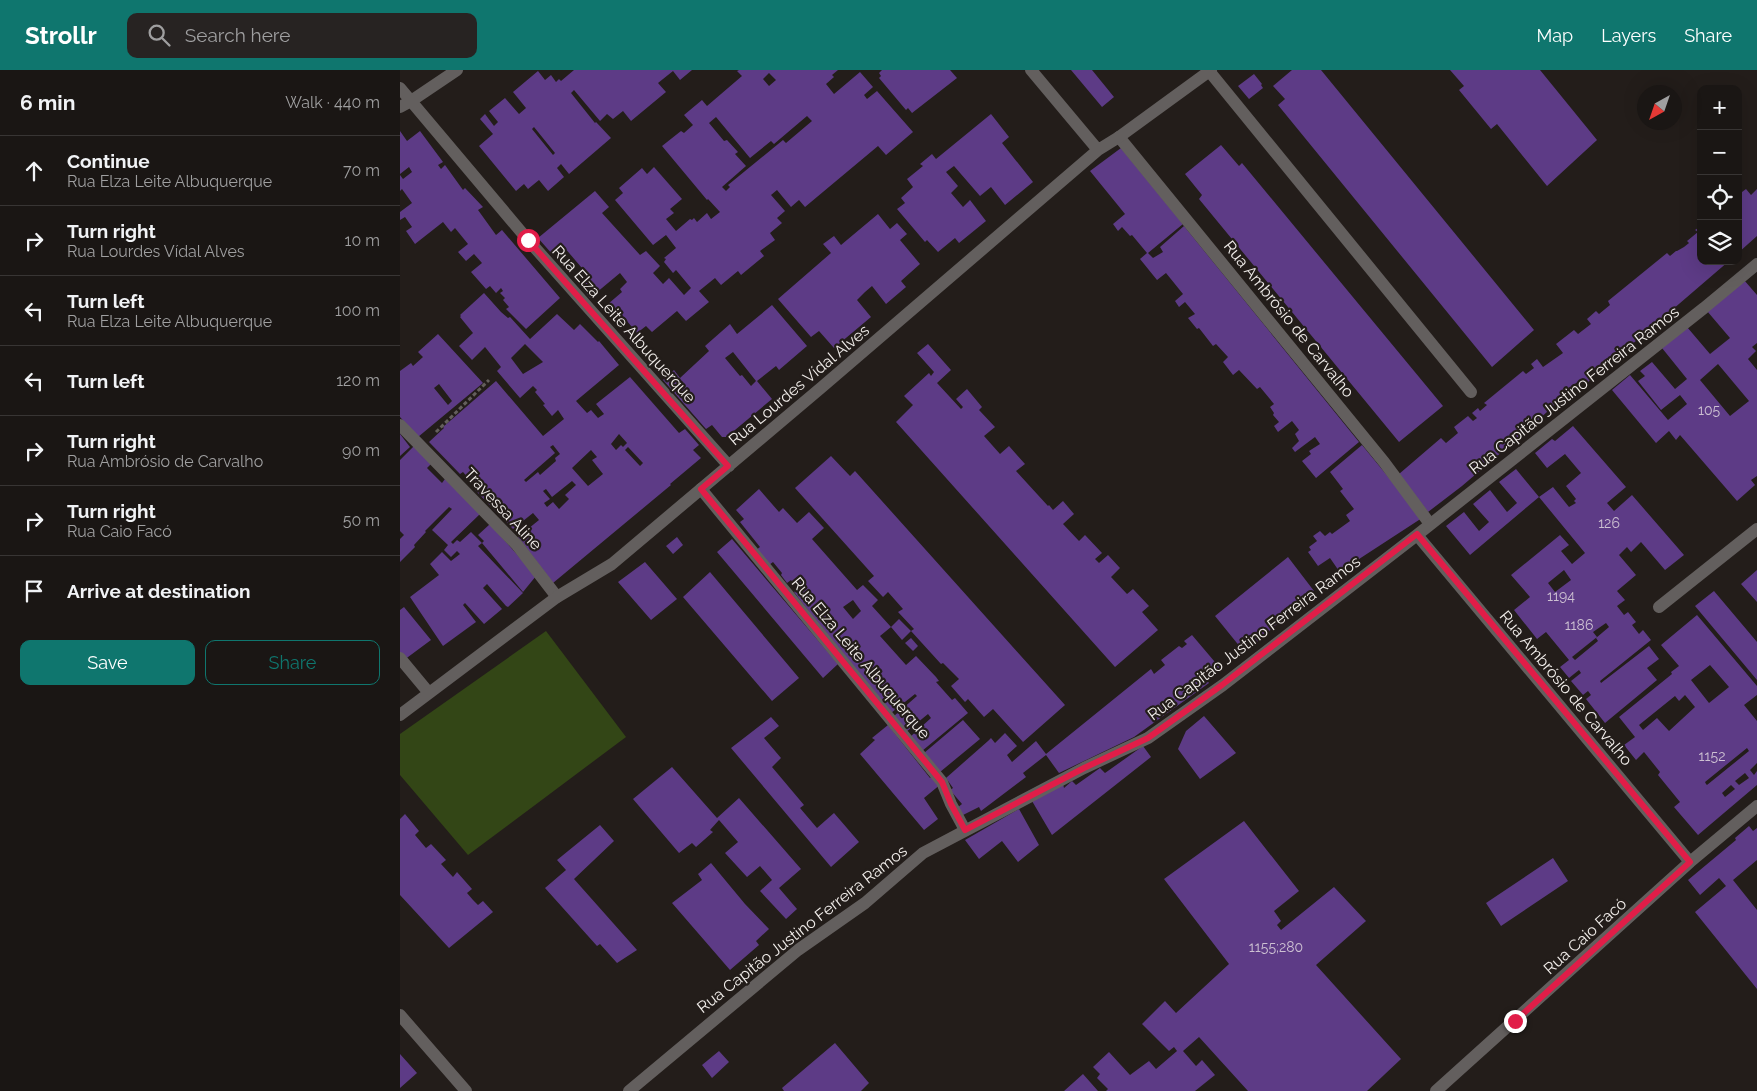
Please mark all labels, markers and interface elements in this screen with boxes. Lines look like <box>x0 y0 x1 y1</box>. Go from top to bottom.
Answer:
search box <box>127 13 477 58</box>
text: Strollr <box>25 21 97 50</box>
icon: search <box>145 21 173 49</box>
text: Search here <box>185 24 290 46</box>
text: Map <box>1537 25 1573 46</box>
text: Layers <box>1601 25 1656 46</box>
text: Share <box>1684 25 1732 46</box>
north arrow <box>1637 85 1682 130</box>
map controls <box>1697 85 1742 265</box>
button: + <box>1697 85 1742 130</box>
text: 6 min <box>20 90 75 115</box>
text: Walk · 440 m <box>285 93 380 112</box>
button: − <box>1697 130 1742 175</box>
text: Continue <box>67 150 150 172</box>
icon: ahead <box>20 157 48 185</box>
text: 70 m <box>343 161 380 180</box>
text: Rua Elza Leite Albuquerque <box>67 172 272 191</box>
button: locate <box>1697 175 1742 220</box>
text: Turn right <box>67 220 156 242</box>
button: layers <box>1697 220 1742 265</box>
icon: right <box>20 227 48 255</box>
route start <box>517 229 540 252</box>
text: 10 m <box>345 231 380 250</box>
street label: Rua Ambrósio de Carvalho <box>1220 237 1358 401</box>
street label: Rua Elza Leite Albuquerque <box>548 241 700 407</box>
text: Rua Lourdes Vídal Alves <box>67 242 245 261</box>
text: Turn left <box>67 290 144 312</box>
icon: left <box>20 297 48 325</box>
text: 100 m <box>335 301 380 320</box>
street label: Rua Capitão Justino Ferreira Ramos <box>1465 302 1683 478</box>
text: Rua Elza Leite Albuquerque <box>67 312 272 331</box>
street label: Rua Lourdes Vídal Alves <box>725 320 873 449</box>
icon: left <box>20 367 48 395</box>
text: Turn left <box>67 370 144 392</box>
text: 120 m <box>336 371 380 390</box>
house number: 105 <box>1698 402 1720 418</box>
text: Turn right <box>67 430 156 452</box>
icon: right <box>20 437 48 465</box>
text: 90 m <box>342 441 380 460</box>
text: Rua Ambrósio de Carvalho <box>67 452 263 471</box>
street label: Travessa Aline <box>460 464 546 554</box>
text: Turn right <box>67 500 156 522</box>
icon: right <box>20 507 48 535</box>
text: 50 m <box>343 511 380 530</box>
house number: 126 <box>1598 515 1620 531</box>
text: Rua Caio Facó <box>67 522 172 541</box>
street label: Rua Capitão Justino Ferreira Ramos <box>1144 552 1364 724</box>
street label: Rua Elza Leite Albuquerque <box>788 573 934 743</box>
icon: arrive <box>20 577 48 605</box>
text: Arrive at destination <box>67 580 251 602</box>
house number: 1194 <box>1547 588 1575 604</box>
street label: Rua Ambrósio de Carvalho <box>1496 607 1636 769</box>
house number: 1186 <box>1565 617 1593 633</box>
button: Save <box>20 640 195 685</box>
button: Share <box>205 640 380 685</box>
house number: 1152 <box>1699 748 1725 764</box>
street label: Rua Capitão Justino Ferreira Ramos <box>693 841 911 1017</box>
street label: Rua Caio Facó <box>1540 894 1630 978</box>
house number: 1155;280 <box>1249 939 1303 955</box>
route end <box>1504 1010 1527 1033</box>

